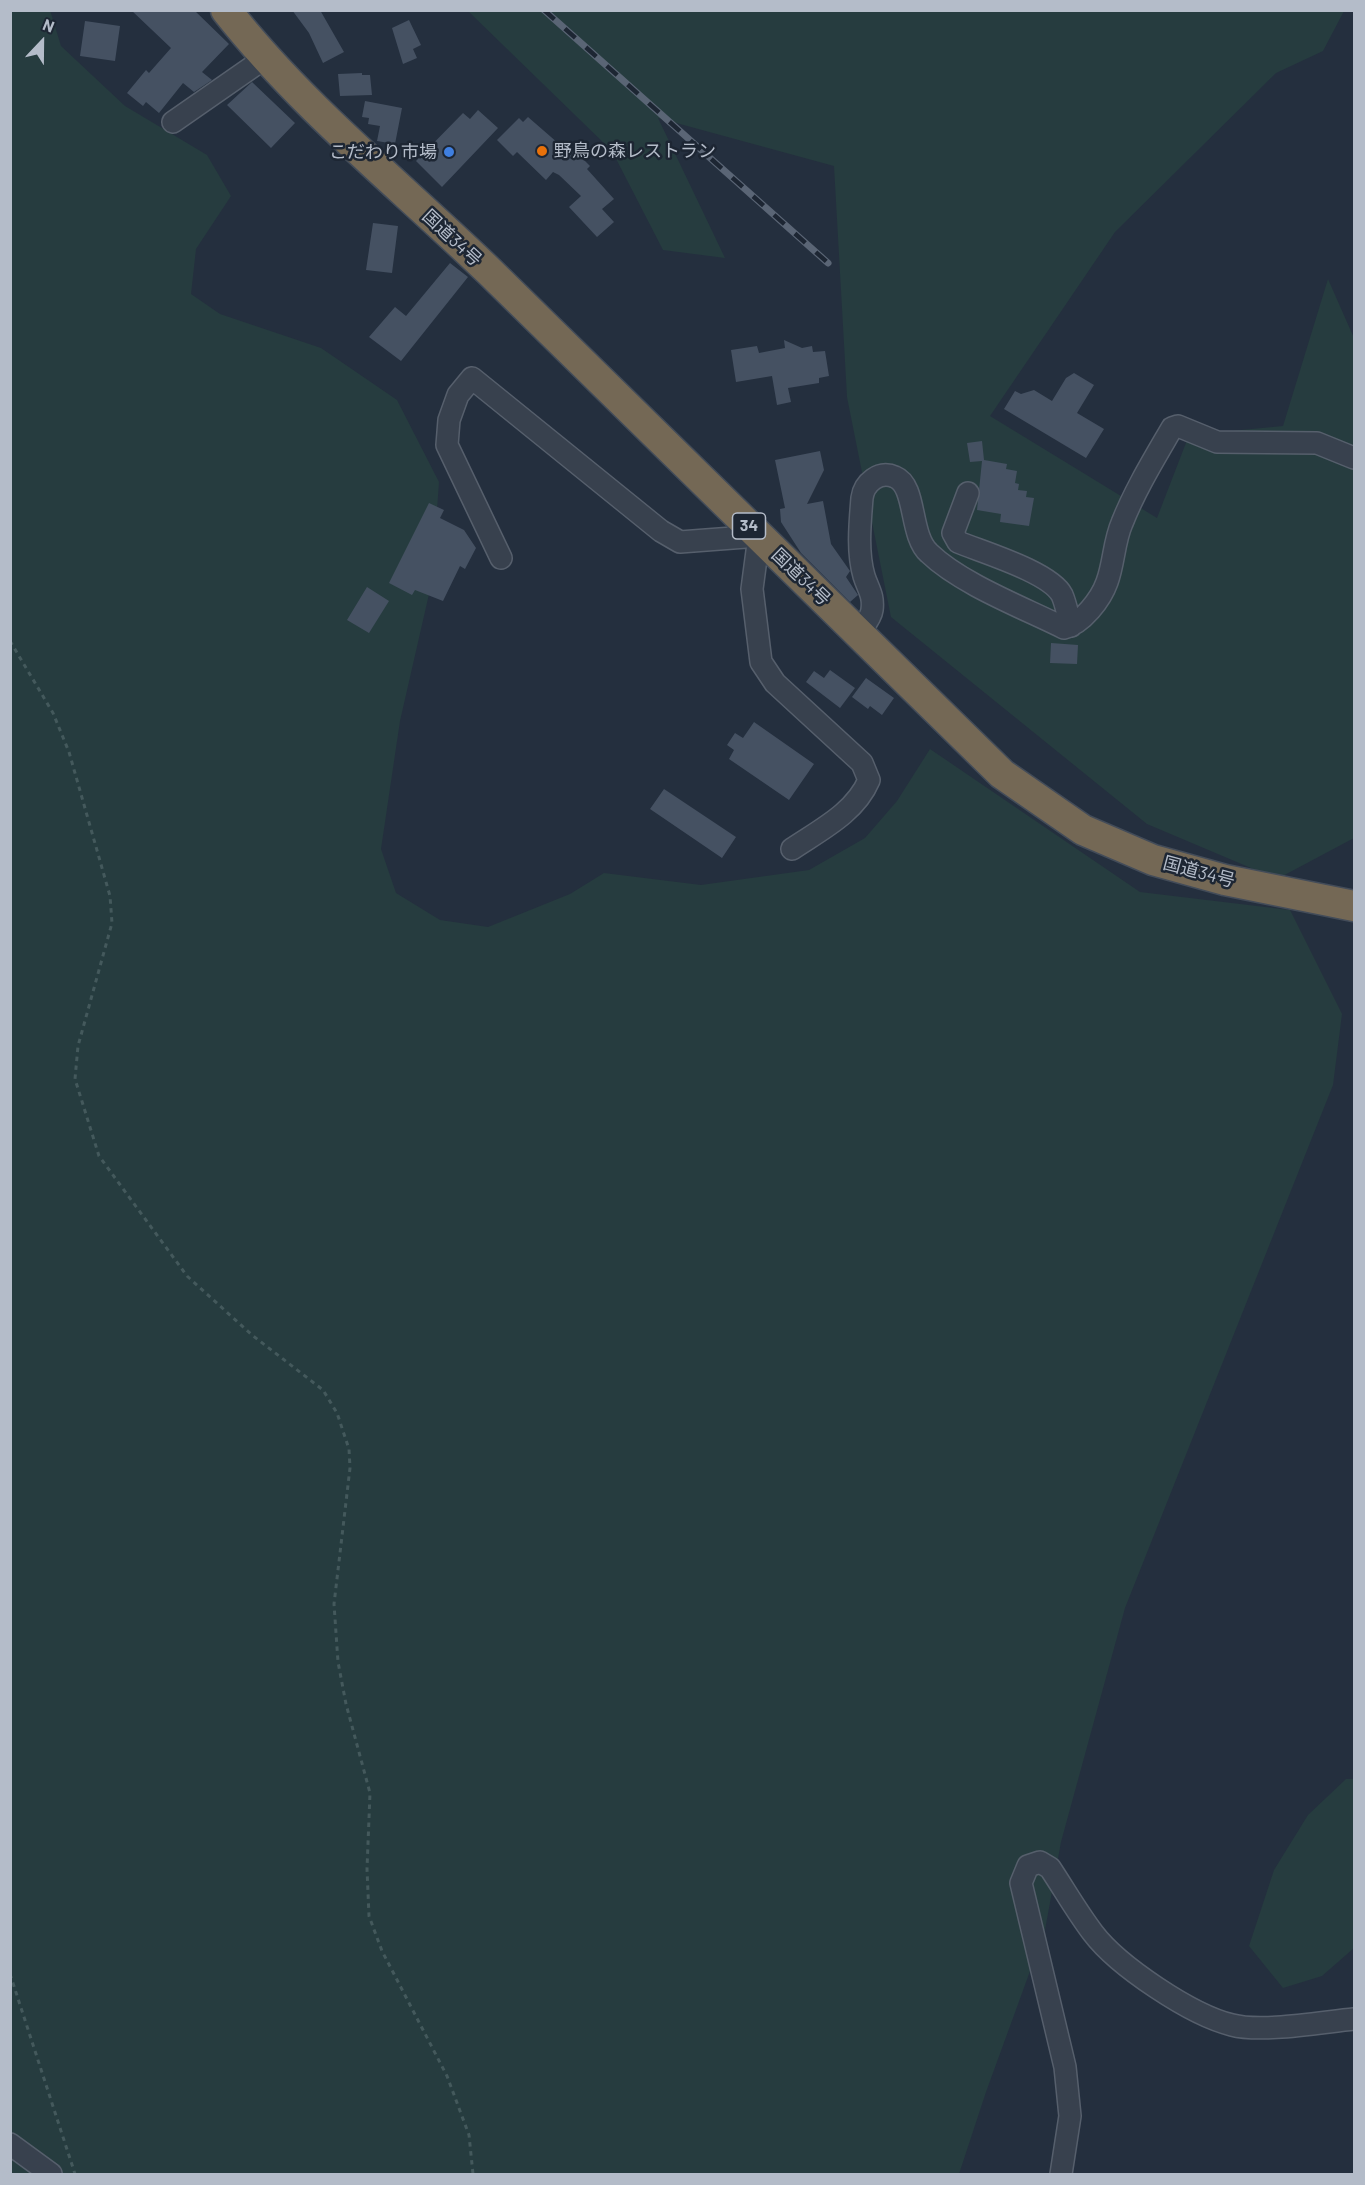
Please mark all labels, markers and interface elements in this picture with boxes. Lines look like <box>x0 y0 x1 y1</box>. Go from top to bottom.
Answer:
north arrow <box>12 12 72 72</box>
text: N <box>40 14 57 36</box>
place label: 野鳥の森レストラン <box>554 140 716 162</box>
place label: こだわり市場 <box>329 141 437 163</box>
marker: 野鳥の森レストラン <box>535 144 549 158</box>
marker: こだわり市場 <box>442 145 456 159</box>
street label: 国道34号 <box>418 205 486 271</box>
road number: 34 <box>732 513 766 539</box>
street label: 国道34号 <box>767 544 835 610</box>
street label: 国道34号 <box>1161 852 1237 892</box>

